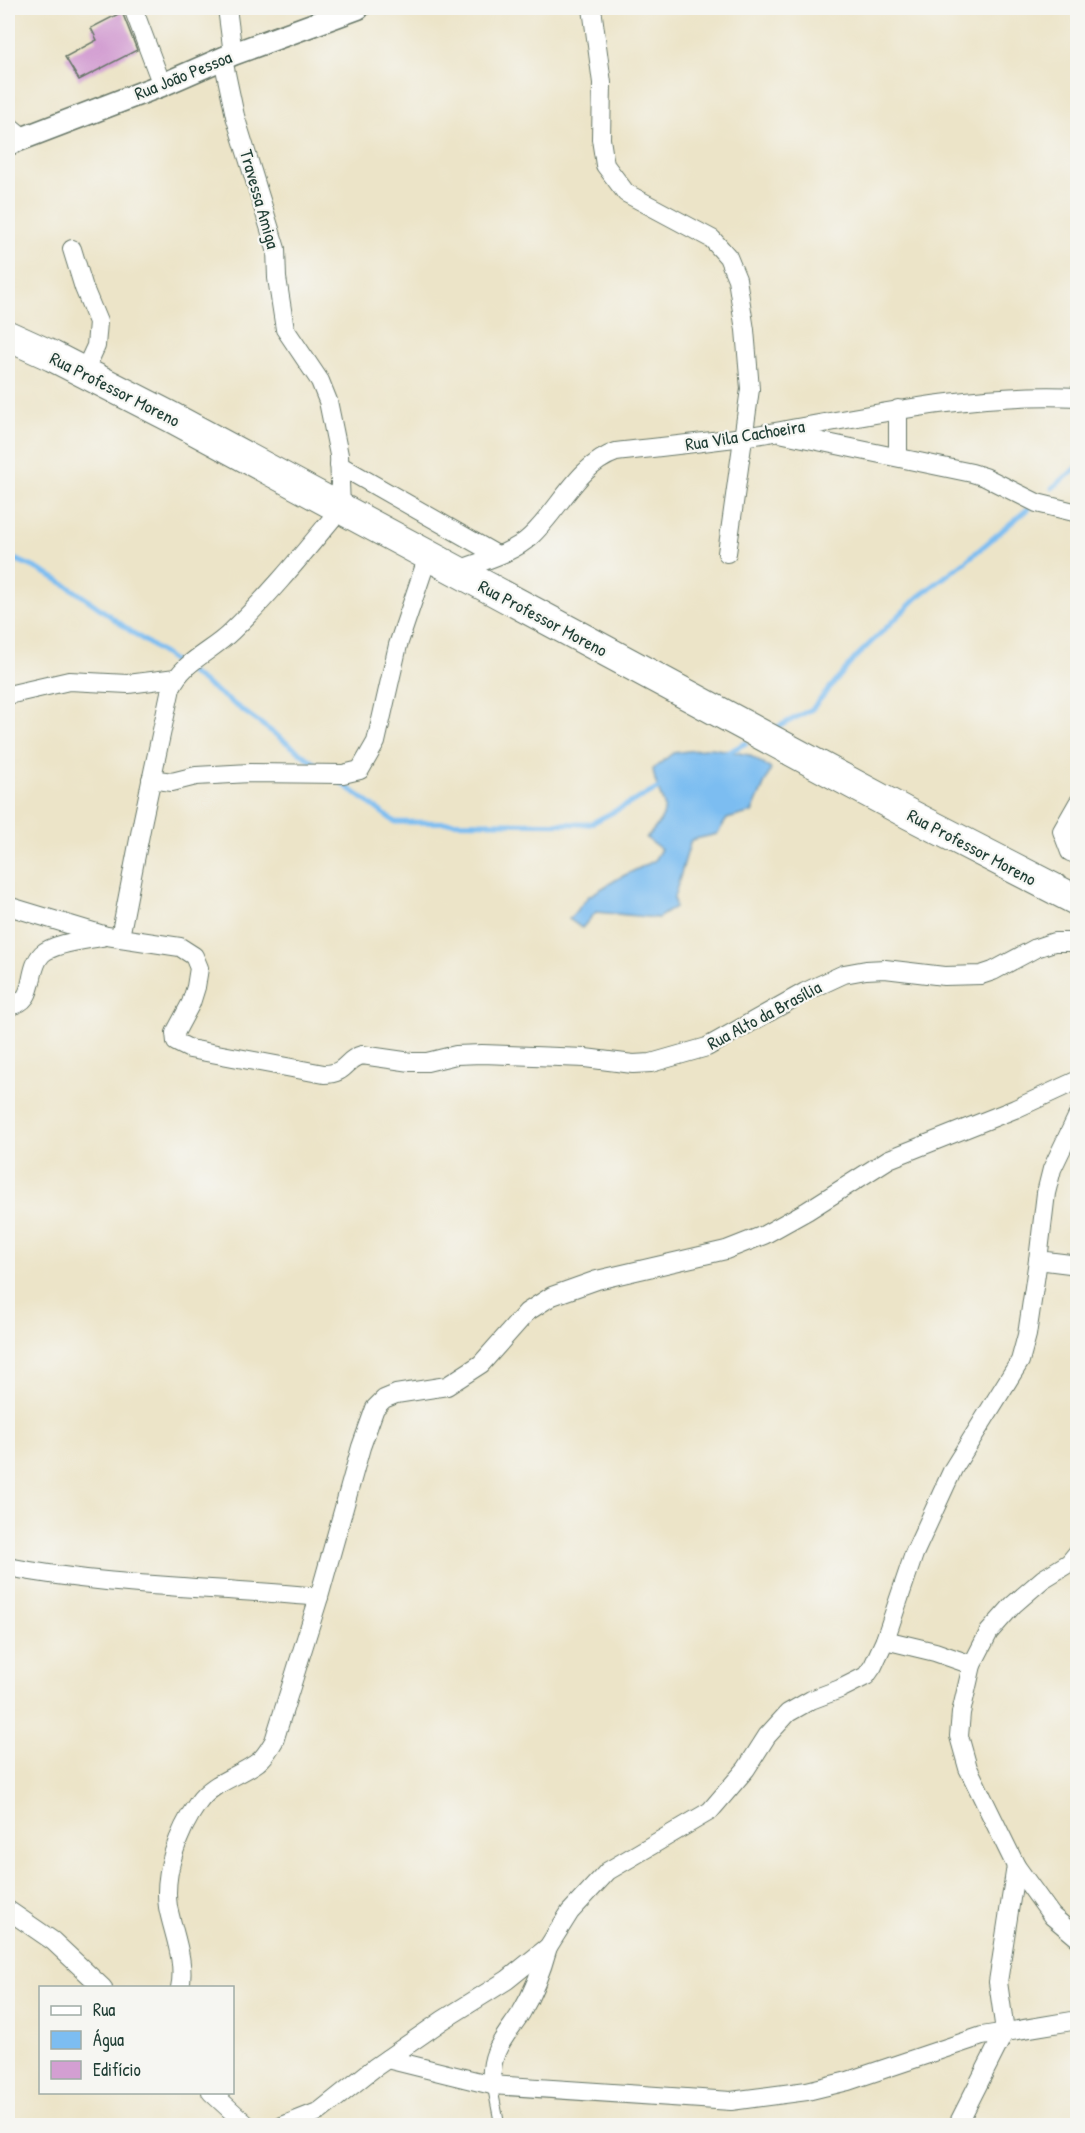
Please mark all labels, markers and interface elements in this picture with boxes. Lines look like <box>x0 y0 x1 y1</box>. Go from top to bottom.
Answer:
street label: Rua João Pessoa <box>131 44 235 106</box>
street label: Travessa Amiga <box>234 147 286 251</box>
street label: Rua Professor Moreno <box>46 345 184 433</box>
street label: Rua Vila Cachoeira <box>683 413 807 457</box>
street label: Rua Professor Moreno <box>474 573 612 663</box>
street label: Rua Professor Moreno <box>903 802 1041 892</box>
street label: Rua Alto da Brasília <box>703 974 825 1056</box>
legend <box>39 1986 234 2094</box>
text: Rua <box>93 1997 115 2022</box>
text: Água <box>93 2027 124 2052</box>
text: Edifício <box>93 2057 141 2082</box>

